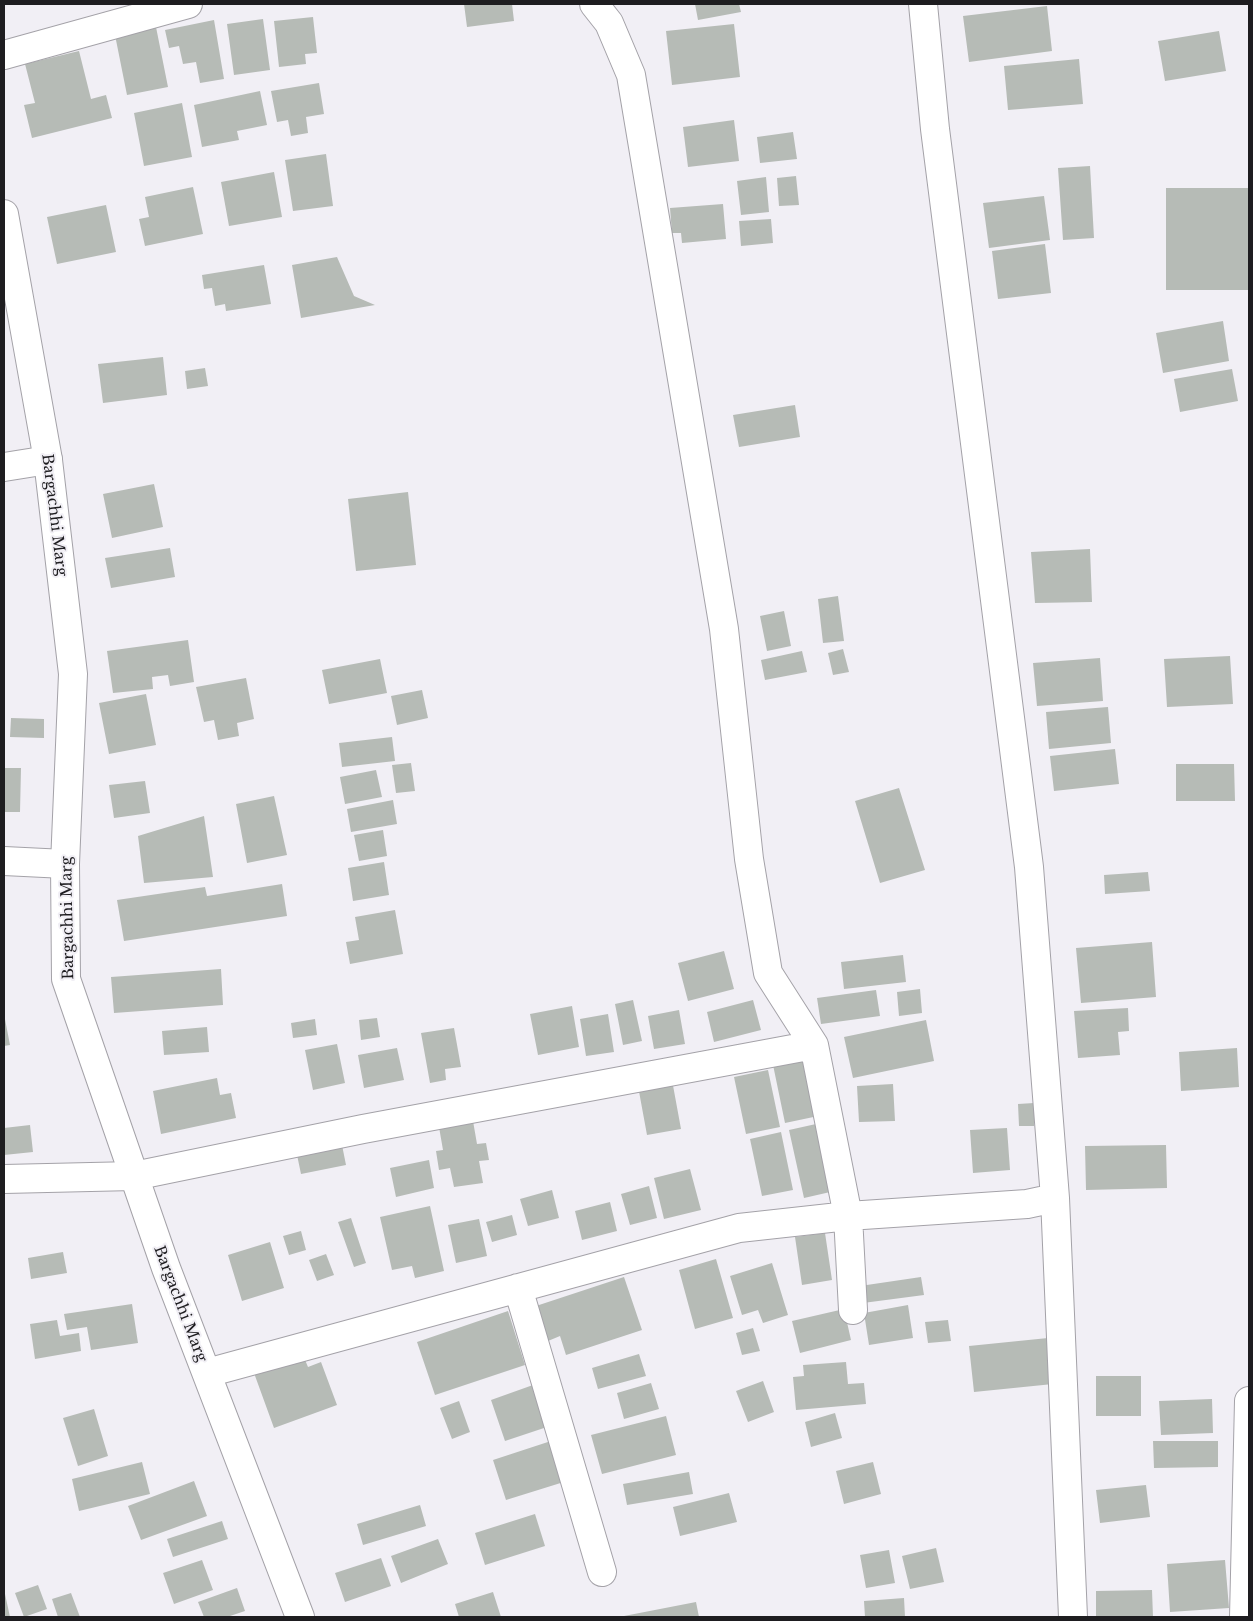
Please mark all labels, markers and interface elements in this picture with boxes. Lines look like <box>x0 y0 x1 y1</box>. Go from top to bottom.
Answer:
street label: Bargachhi Marg <box>38 453 70 577</box>
street label: Bargachhi Marg <box>58 856 78 980</box>
street label: Bargachhi Marg <box>150 1243 210 1365</box>

